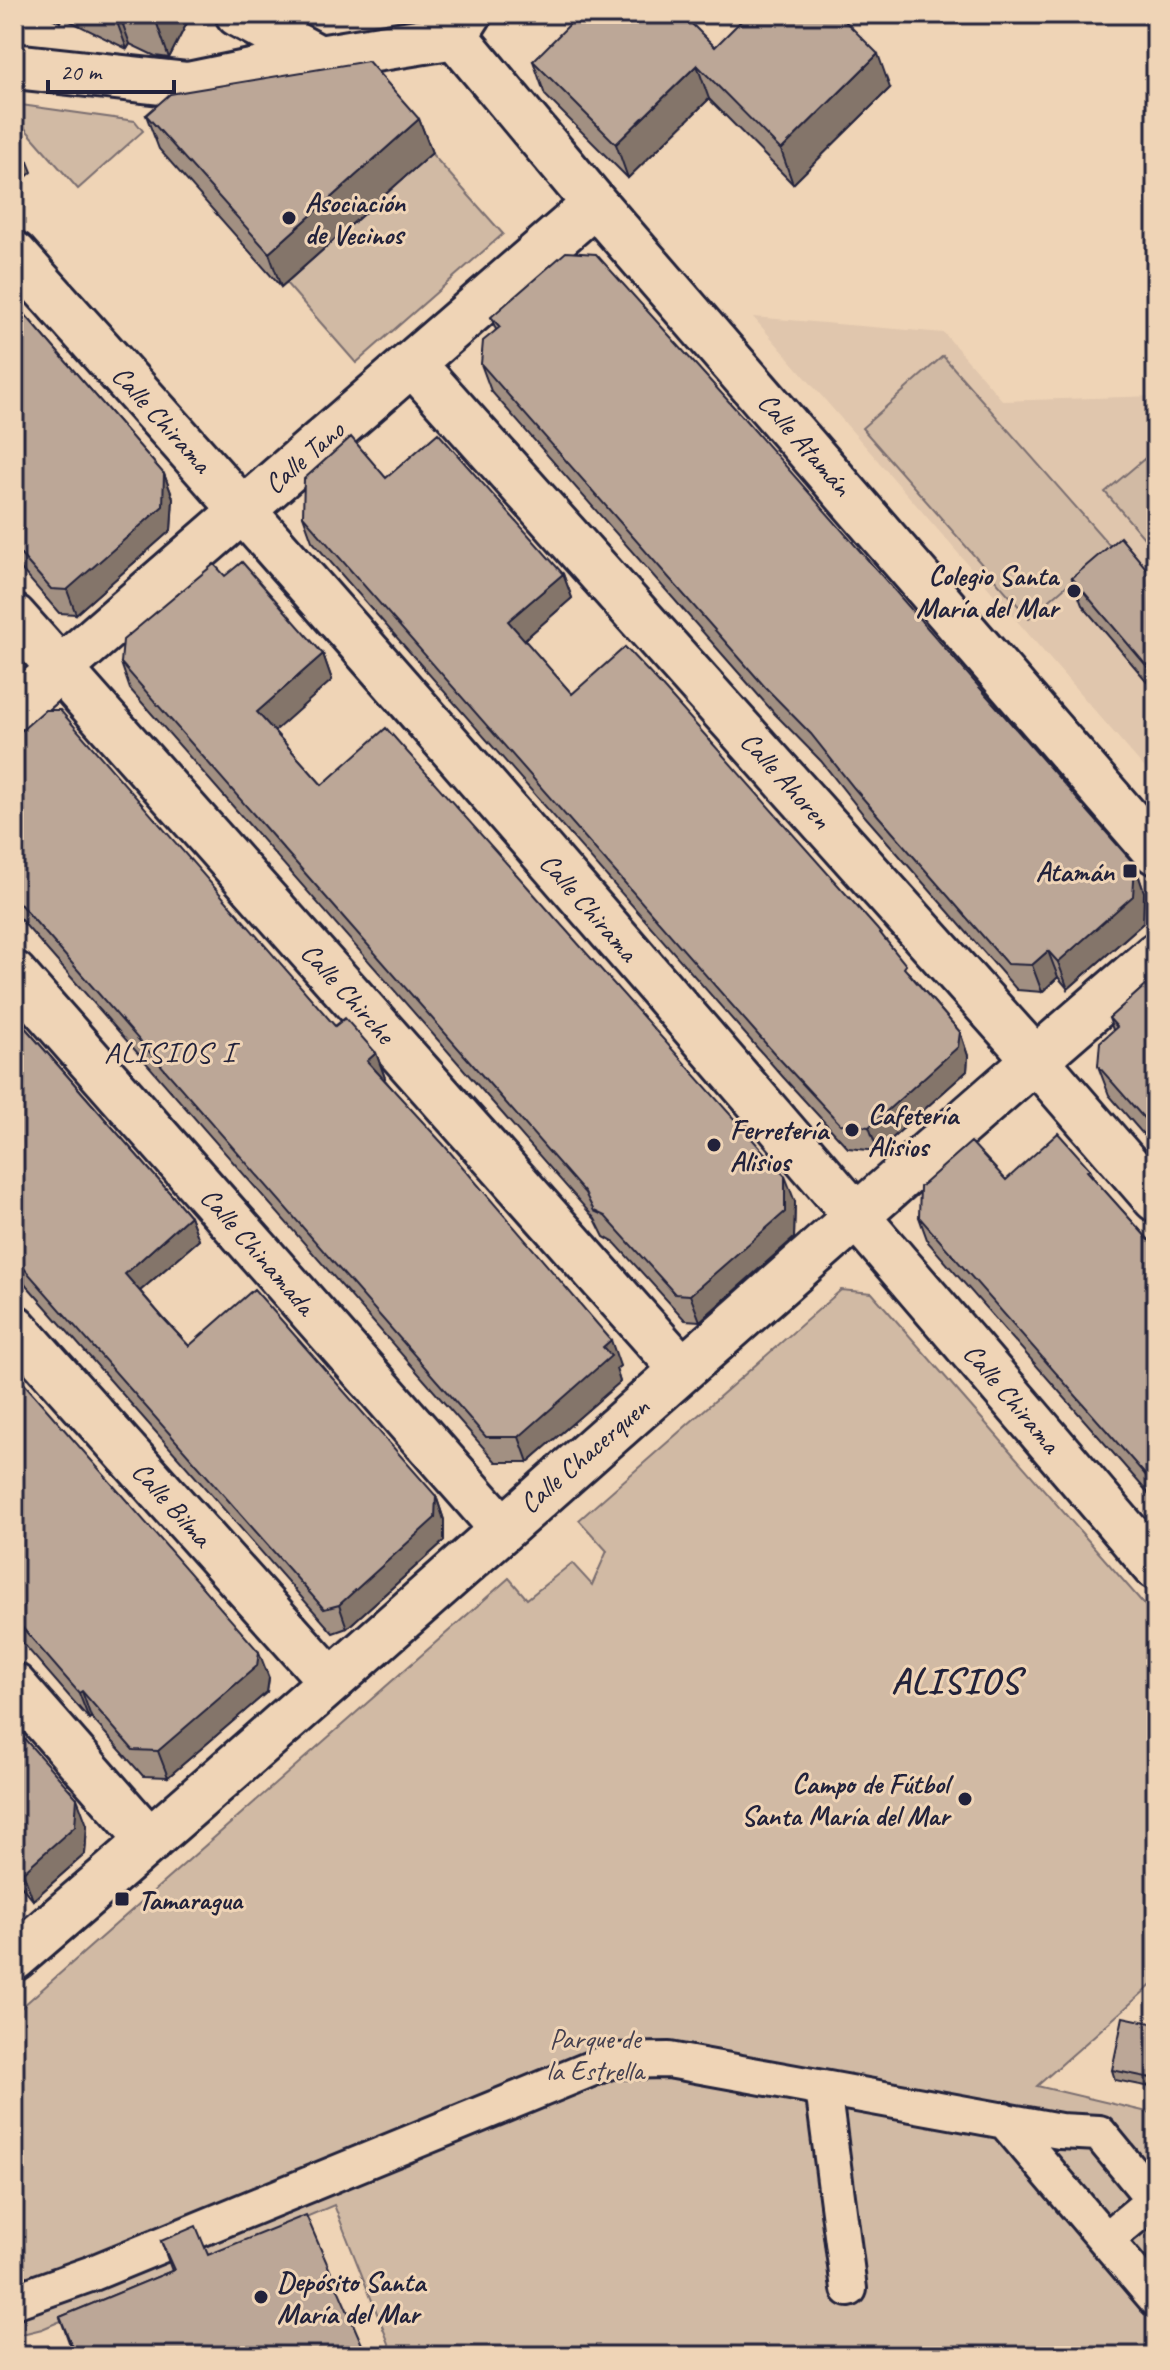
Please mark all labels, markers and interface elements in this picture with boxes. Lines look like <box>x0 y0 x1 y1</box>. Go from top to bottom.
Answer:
scale bar <box>48 44 174 94</box>
text: 20 m <box>60 57 103 87</box>
place label: Asociación de Vecinos <box>305 185 406 252</box>
marker: Asociación de Vecinos <box>280 209 298 227</box>
street label: Calle Chirama <box>105 358 221 481</box>
street label: Calle Atamán <box>750 385 860 504</box>
street label: Calle Tano <box>257 411 353 501</box>
place label: Colegio Santa María del Mar <box>916 558 1061 625</box>
marker: Colegio Santa María del Mar <box>1065 582 1083 600</box>
street label: Calle Ahoren <box>733 724 839 836</box>
street label: Calle Chirama <box>532 845 647 970</box>
place label: Atamán <box>1036 854 1115 889</box>
marker: Atamán <box>1121 862 1139 880</box>
street label: Calle Chirche <box>294 935 404 1052</box>
district label: ALISIOS I <box>104 1033 241 1071</box>
place label: Cafetería Alisios <box>868 1097 961 1164</box>
place label: Ferretería Alisios <box>730 1112 830 1179</box>
marker: Cafetería Alisios <box>843 1121 861 1139</box>
marker: Ferretería Alisios <box>705 1136 723 1154</box>
street label: Calle Chinamada <box>193 1180 325 1324</box>
street label: Calle Chirama <box>956 1336 1069 1461</box>
street label: Calle Chacerquen <box>512 1388 657 1521</box>
street label: Calle Bilma <box>125 1454 221 1555</box>
district label: ALISIOS <box>891 1658 1027 1704</box>
place label: Campo de Fútbol Santa María del Mar <box>741 1766 954 1833</box>
marker: Campo de Fútbol Santa María del Mar <box>956 1790 974 1808</box>
place label: Tamaragua <box>138 1882 245 1917</box>
marker: Tamaragua <box>113 1890 131 1908</box>
park label: Parque de la Estrella <box>546 2021 646 2088</box>
place label: Depósito Santa María del Mar <box>277 2264 428 2331</box>
marker: Depósito Santa María del Mar <box>252 2288 270 2306</box>

